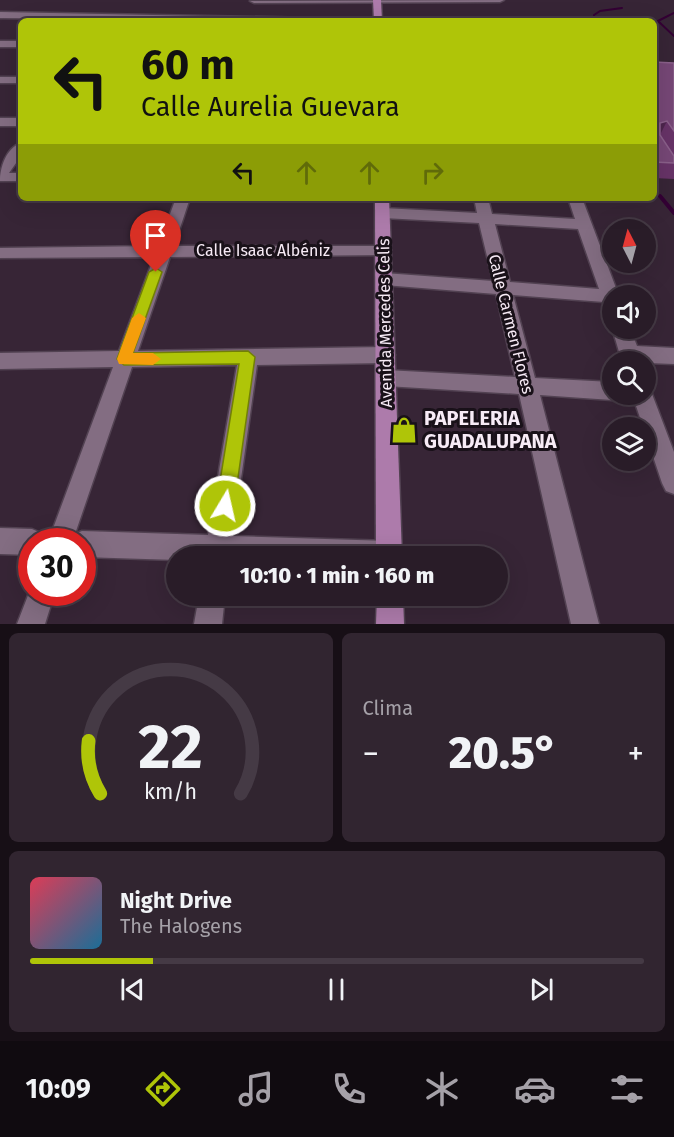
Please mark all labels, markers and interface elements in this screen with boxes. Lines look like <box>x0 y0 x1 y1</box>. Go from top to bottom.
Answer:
text: 60 m <box>141 40 235 90</box>
icon: left <box>42 42 120 120</box>
text: Calle Aurelia Guevara <box>141 91 400 123</box>
icon: left <box>227 156 260 189</box>
icon: ahead <box>290 156 323 189</box>
icon: ahead <box>353 156 386 189</box>
icon: right <box>416 156 449 189</box>
pin <box>130 210 181 272</box>
icon: arrive <box>139 219 172 252</box>
north arrow <box>602 219 656 273</box>
map controls <box>602 219 656 471</box>
street label: Avenida Mercedes Celis <box>374 238 396 408</box>
street label: Calle Isaac Albéniz <box>196 241 330 260</box>
street label: Calle Carmen Flores <box>484 252 538 396</box>
button: sound <box>602 285 656 339</box>
button: search <box>602 351 656 405</box>
place label: PAPELERIA GUADALUPANA <box>424 406 558 453</box>
shop icon: PAPELERIA GUADALUPANA <box>389 415 419 445</box>
button: layers <box>602 417 656 471</box>
position arrow <box>193 474 257 538</box>
speed limit sign: 30 <box>18 528 96 606</box>
text: 10:10 · 1 min · 160 m <box>240 562 434 589</box>
text: Clima <box>363 696 413 720</box>
text: 22 <box>138 710 203 785</box>
text: 20.5° <box>449 726 558 780</box>
text: − <box>363 734 379 774</box>
text: + <box>628 734 644 774</box>
text: km/h <box>144 780 197 806</box>
text: Night Drive <box>120 887 232 914</box>
text: The Halogens <box>120 914 242 938</box>
icon: previous <box>116 973 149 1006</box>
icon: pause <box>320 973 353 1006</box>
icon: next <box>525 973 558 1006</box>
icon: directions <box>142 1068 184 1110</box>
icon: music <box>235 1068 277 1110</box>
icon: phone <box>328 1068 370 1110</box>
icon: climate <box>421 1068 463 1110</box>
icon: car <box>514 1068 556 1110</box>
icon: filters <box>606 1068 648 1110</box>
text: 10:09 <box>25 1073 91 1105</box>

